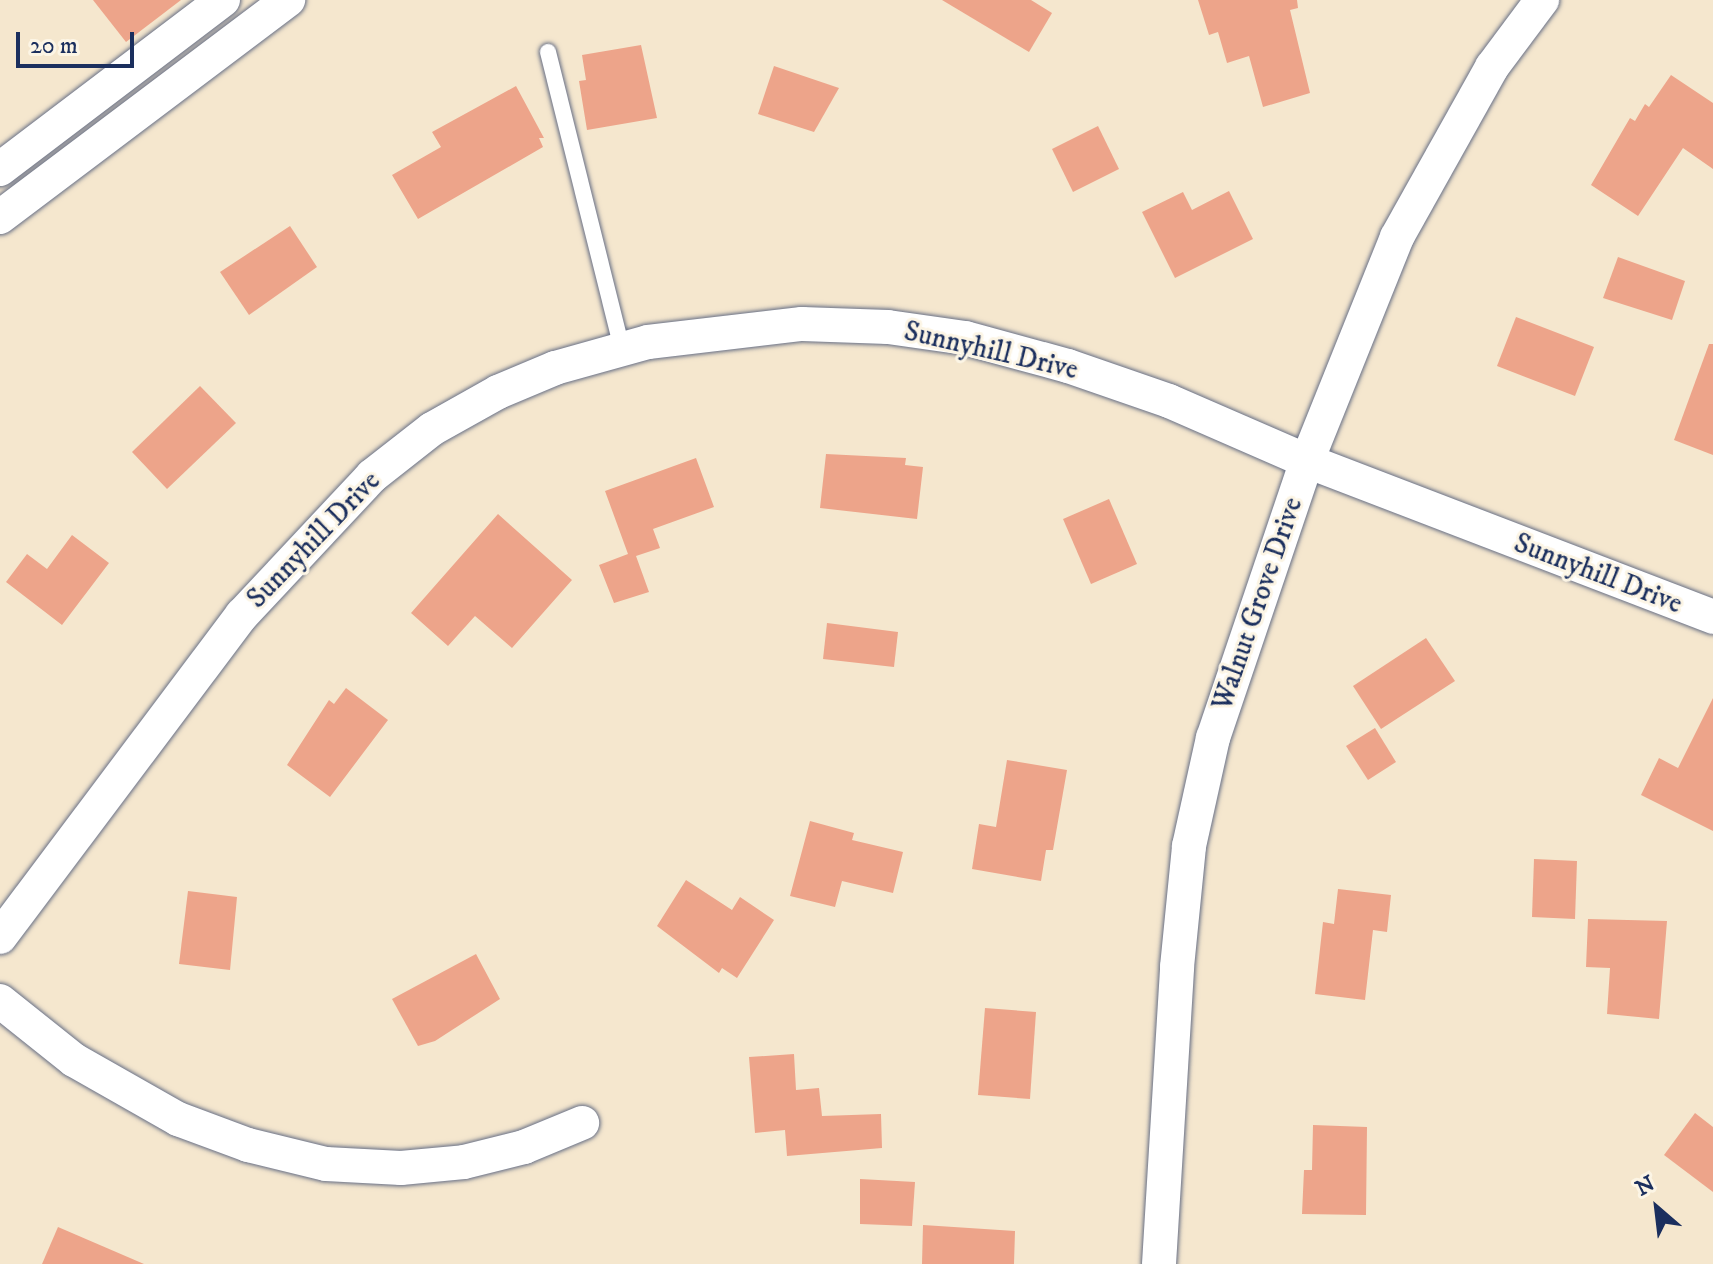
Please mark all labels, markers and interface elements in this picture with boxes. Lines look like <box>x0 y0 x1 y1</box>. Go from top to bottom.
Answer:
scale bar <box>20 16 138 66</box>
text: 20 m <box>30 31 78 61</box>
street label: Sunnyhill Drive <box>901 315 1081 387</box>
street label: Sunnyhill Drive <box>240 465 388 615</box>
street label: Walnut Grove Drive <box>1206 493 1310 715</box>
street label: Sunnyhill Drive <box>1509 527 1687 621</box>
north arrow <box>1617 1168 1697 1248</box>
text: N <box>1631 1170 1660 1203</box>

